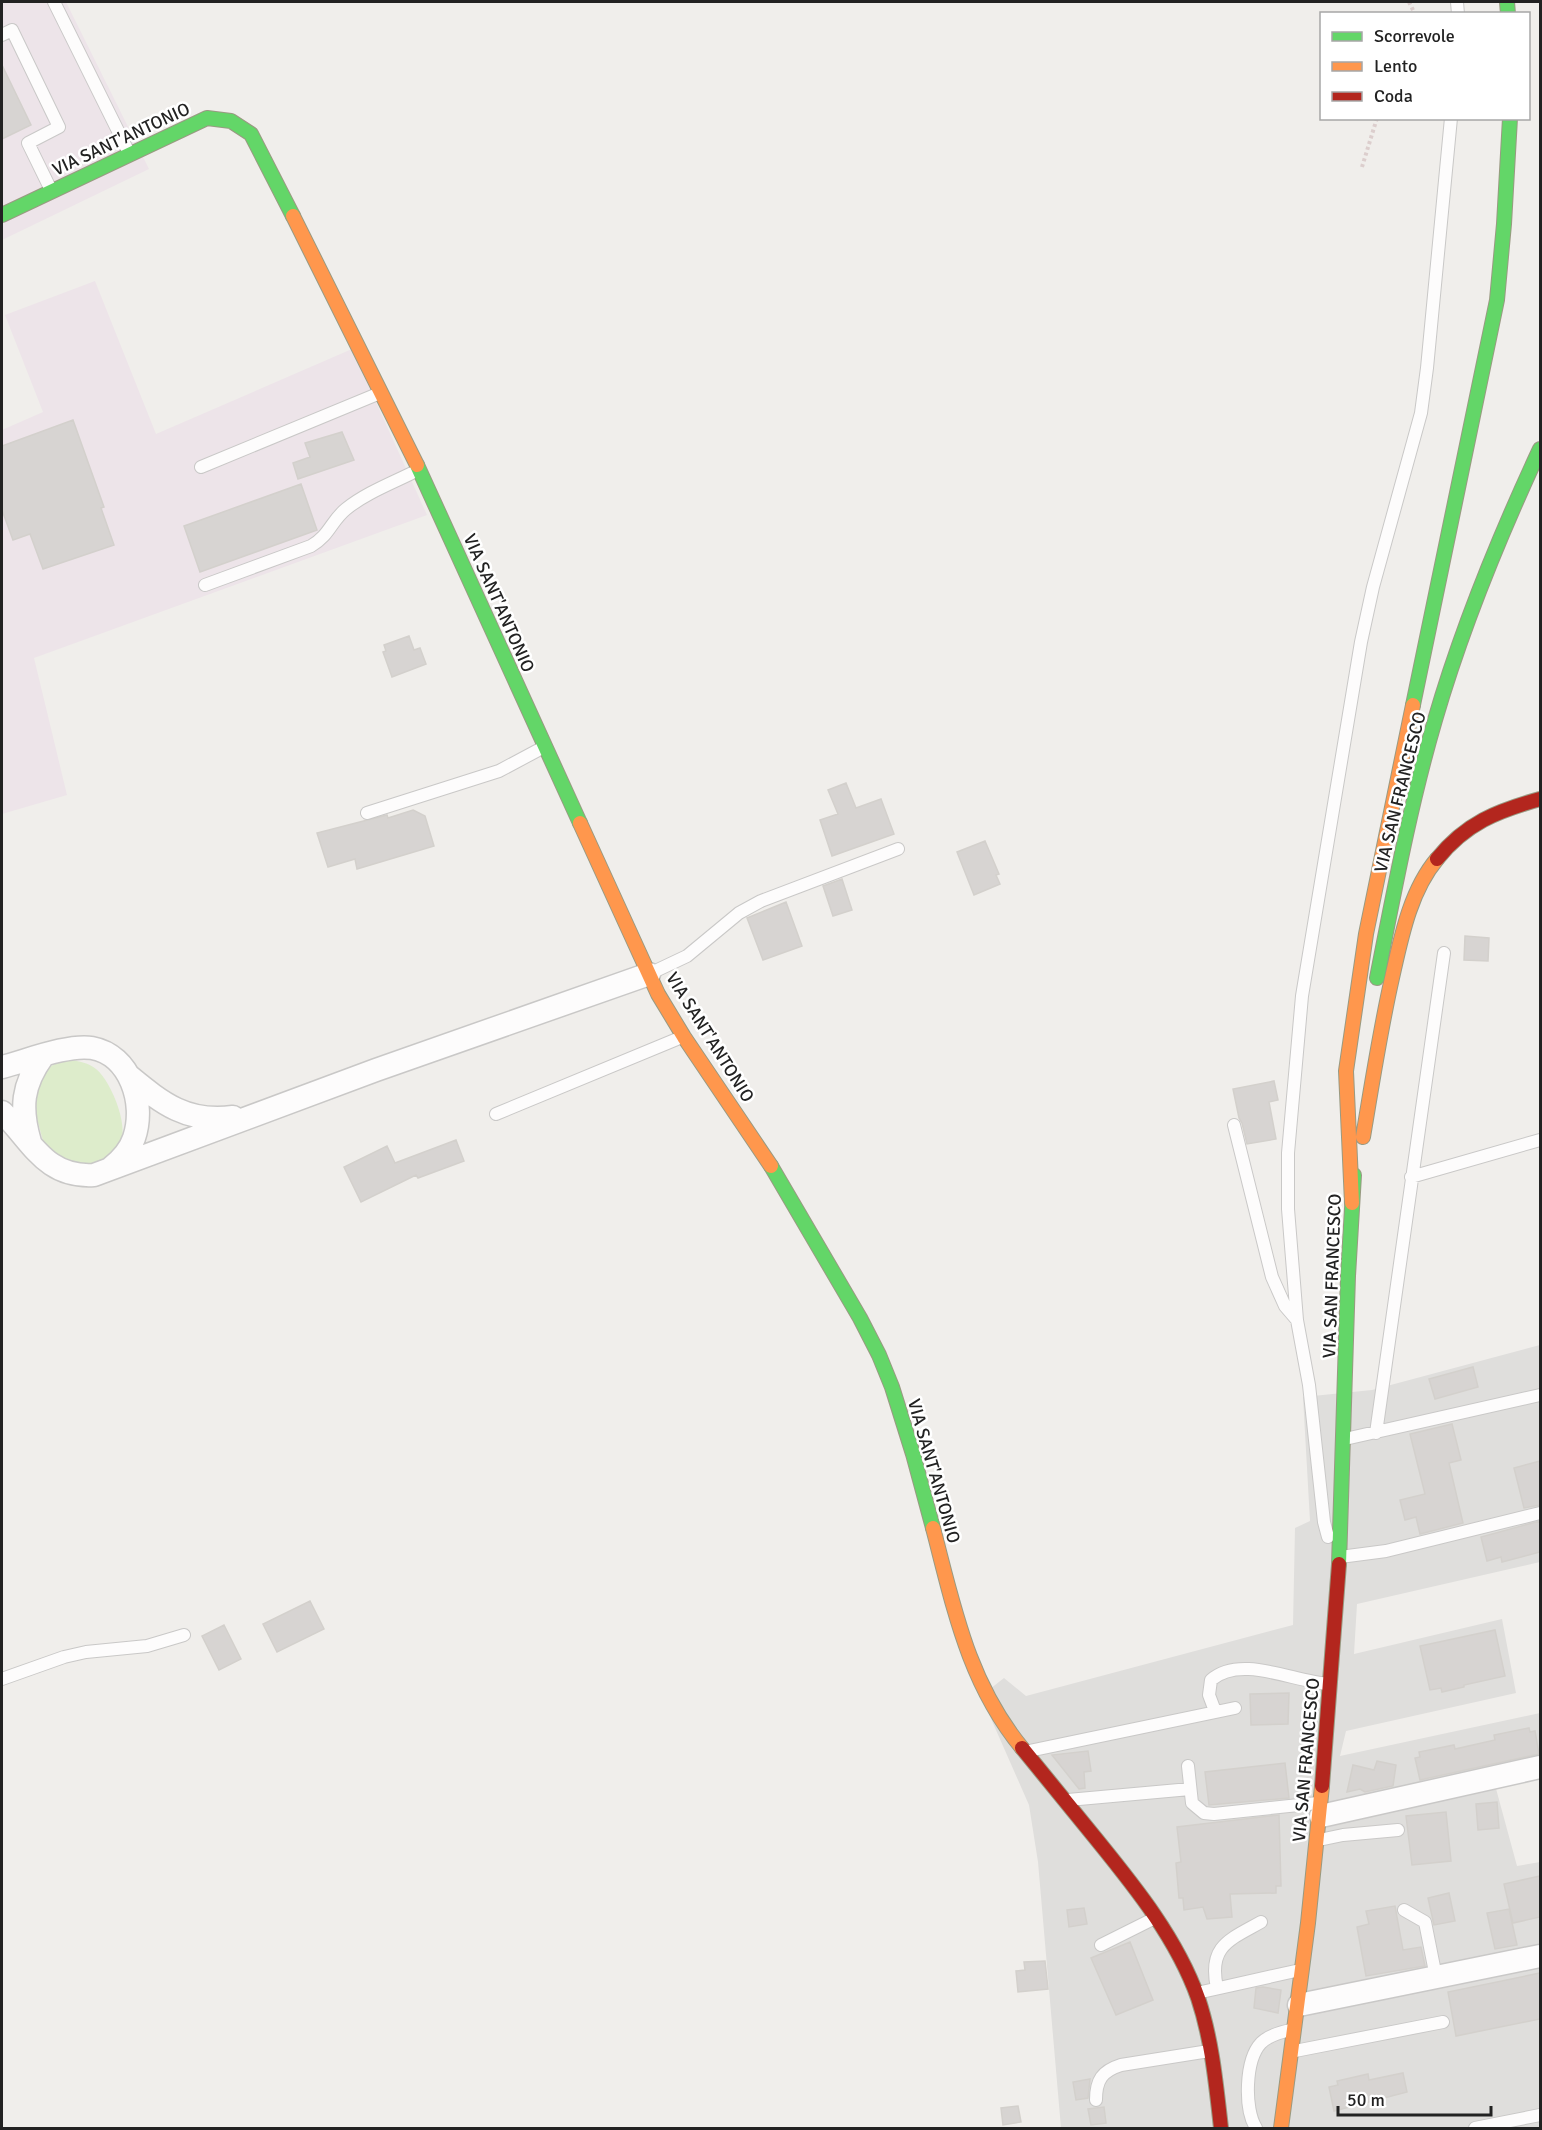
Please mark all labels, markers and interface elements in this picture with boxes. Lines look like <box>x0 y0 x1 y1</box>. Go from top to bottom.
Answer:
legend <box>1320 12 1530 120</box>
text: Scorrevole <box>1374 25 1455 47</box>
text: Lento <box>1374 55 1417 77</box>
text: Coda <box>1374 85 1413 107</box>
street label: VIA SANT'ANTONIO <box>49 98 193 180</box>
street label: VIA SANT'ANTONIO <box>459 530 539 676</box>
street label: VIA SAN FRANCESCO <box>1369 709 1431 875</box>
street label: VIA SANT'ANTONIO <box>661 968 759 1106</box>
street label: VIA SAN FRANCESCO <box>1318 1193 1346 1359</box>
street label: VIA SANT'ANTONIO <box>903 1396 965 1546</box>
street label: VIA SAN FRANCESCO <box>1288 1677 1324 1843</box>
scale bar <box>1338 2079 1491 2117</box>
text: 50 m <box>1347 2089 1385 2111</box>

